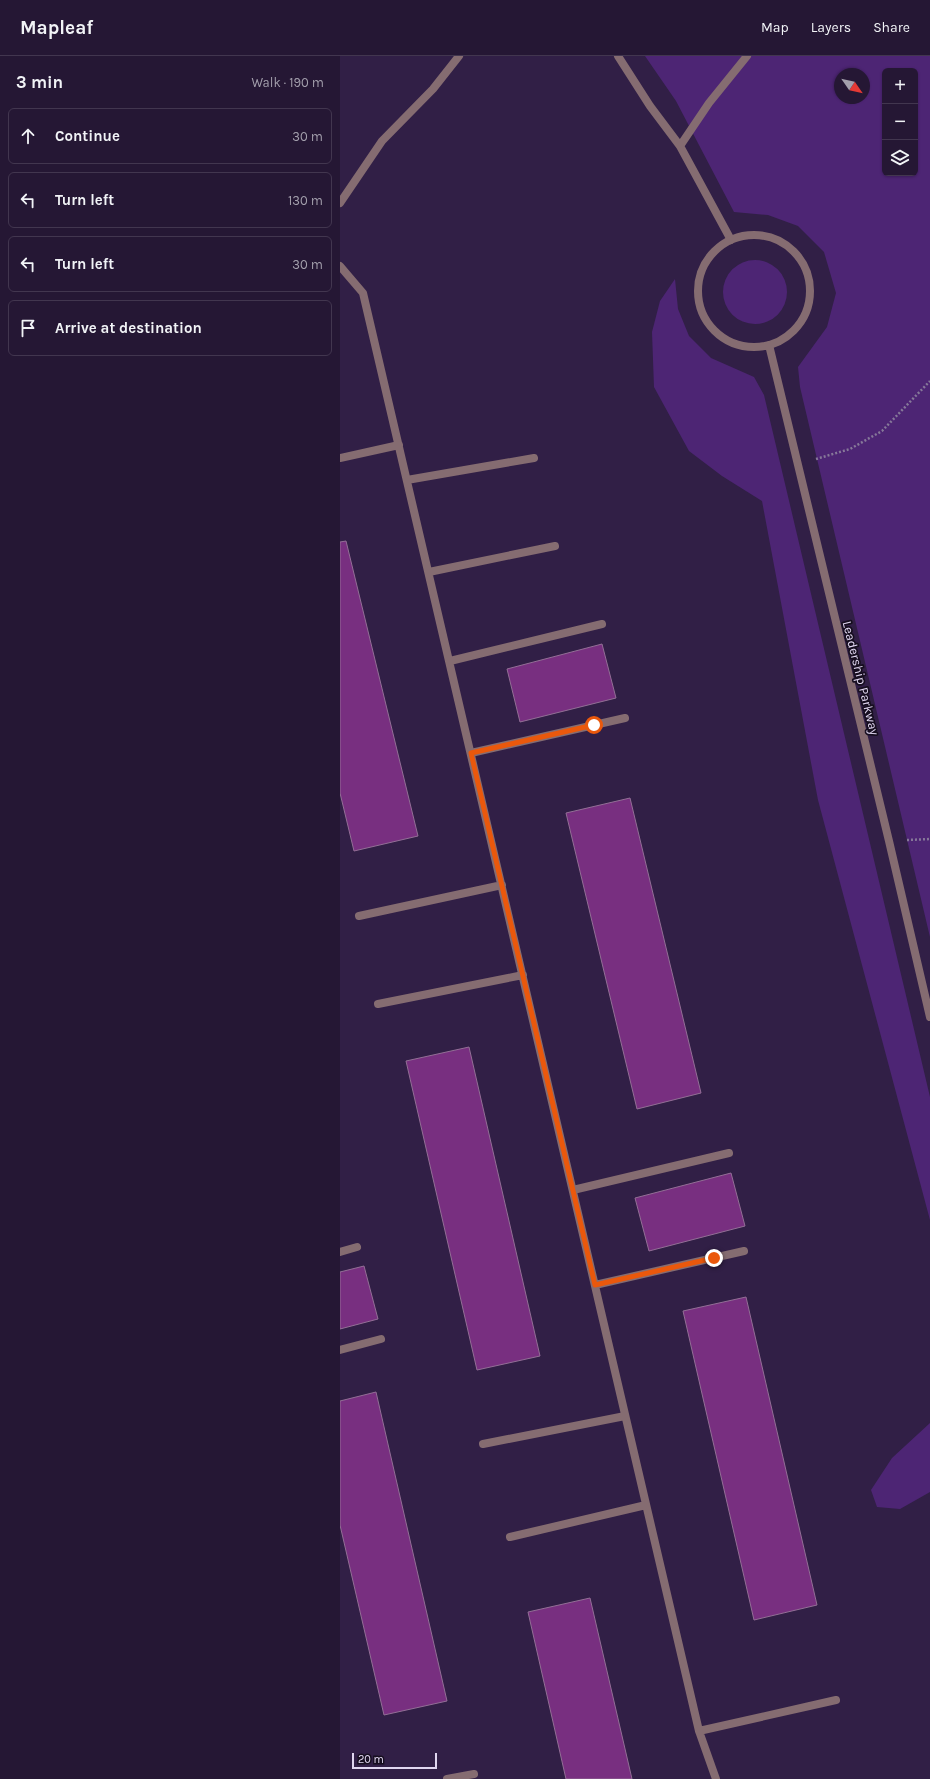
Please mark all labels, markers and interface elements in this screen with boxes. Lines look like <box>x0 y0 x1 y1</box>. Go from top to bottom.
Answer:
text: Mapleaf <box>20 17 93 39</box>
text: Map <box>761 19 789 36</box>
text: Layers <box>811 19 851 36</box>
text: Share <box>873 19 910 36</box>
north arrow <box>834 68 870 104</box>
map controls <box>882 68 918 176</box>
button: + <box>882 68 918 104</box>
text: 3 min <box>16 72 63 92</box>
text: Walk · 190 m <box>251 75 324 90</box>
button: − <box>882 104 918 140</box>
icon: ahead <box>17 125 39 147</box>
text: Continue <box>55 127 120 145</box>
text: 30 m <box>292 129 323 144</box>
button: layers <box>882 140 918 176</box>
icon: left <box>17 189 39 211</box>
text: Turn left <box>55 191 114 209</box>
text: 130 m <box>288 193 323 208</box>
icon: left <box>17 253 39 275</box>
text: Turn left <box>55 255 114 273</box>
text: 30 m <box>292 257 323 272</box>
icon: arrive <box>17 317 39 339</box>
text: Arrive at destination <box>55 319 202 337</box>
street label: Leadership Parkway <box>840 619 882 737</box>
route start <box>585 716 603 734</box>
route end <box>705 1249 723 1267</box>
scale bar <box>352 1751 437 1770</box>
text: 20 m <box>358 1753 384 1766</box>

